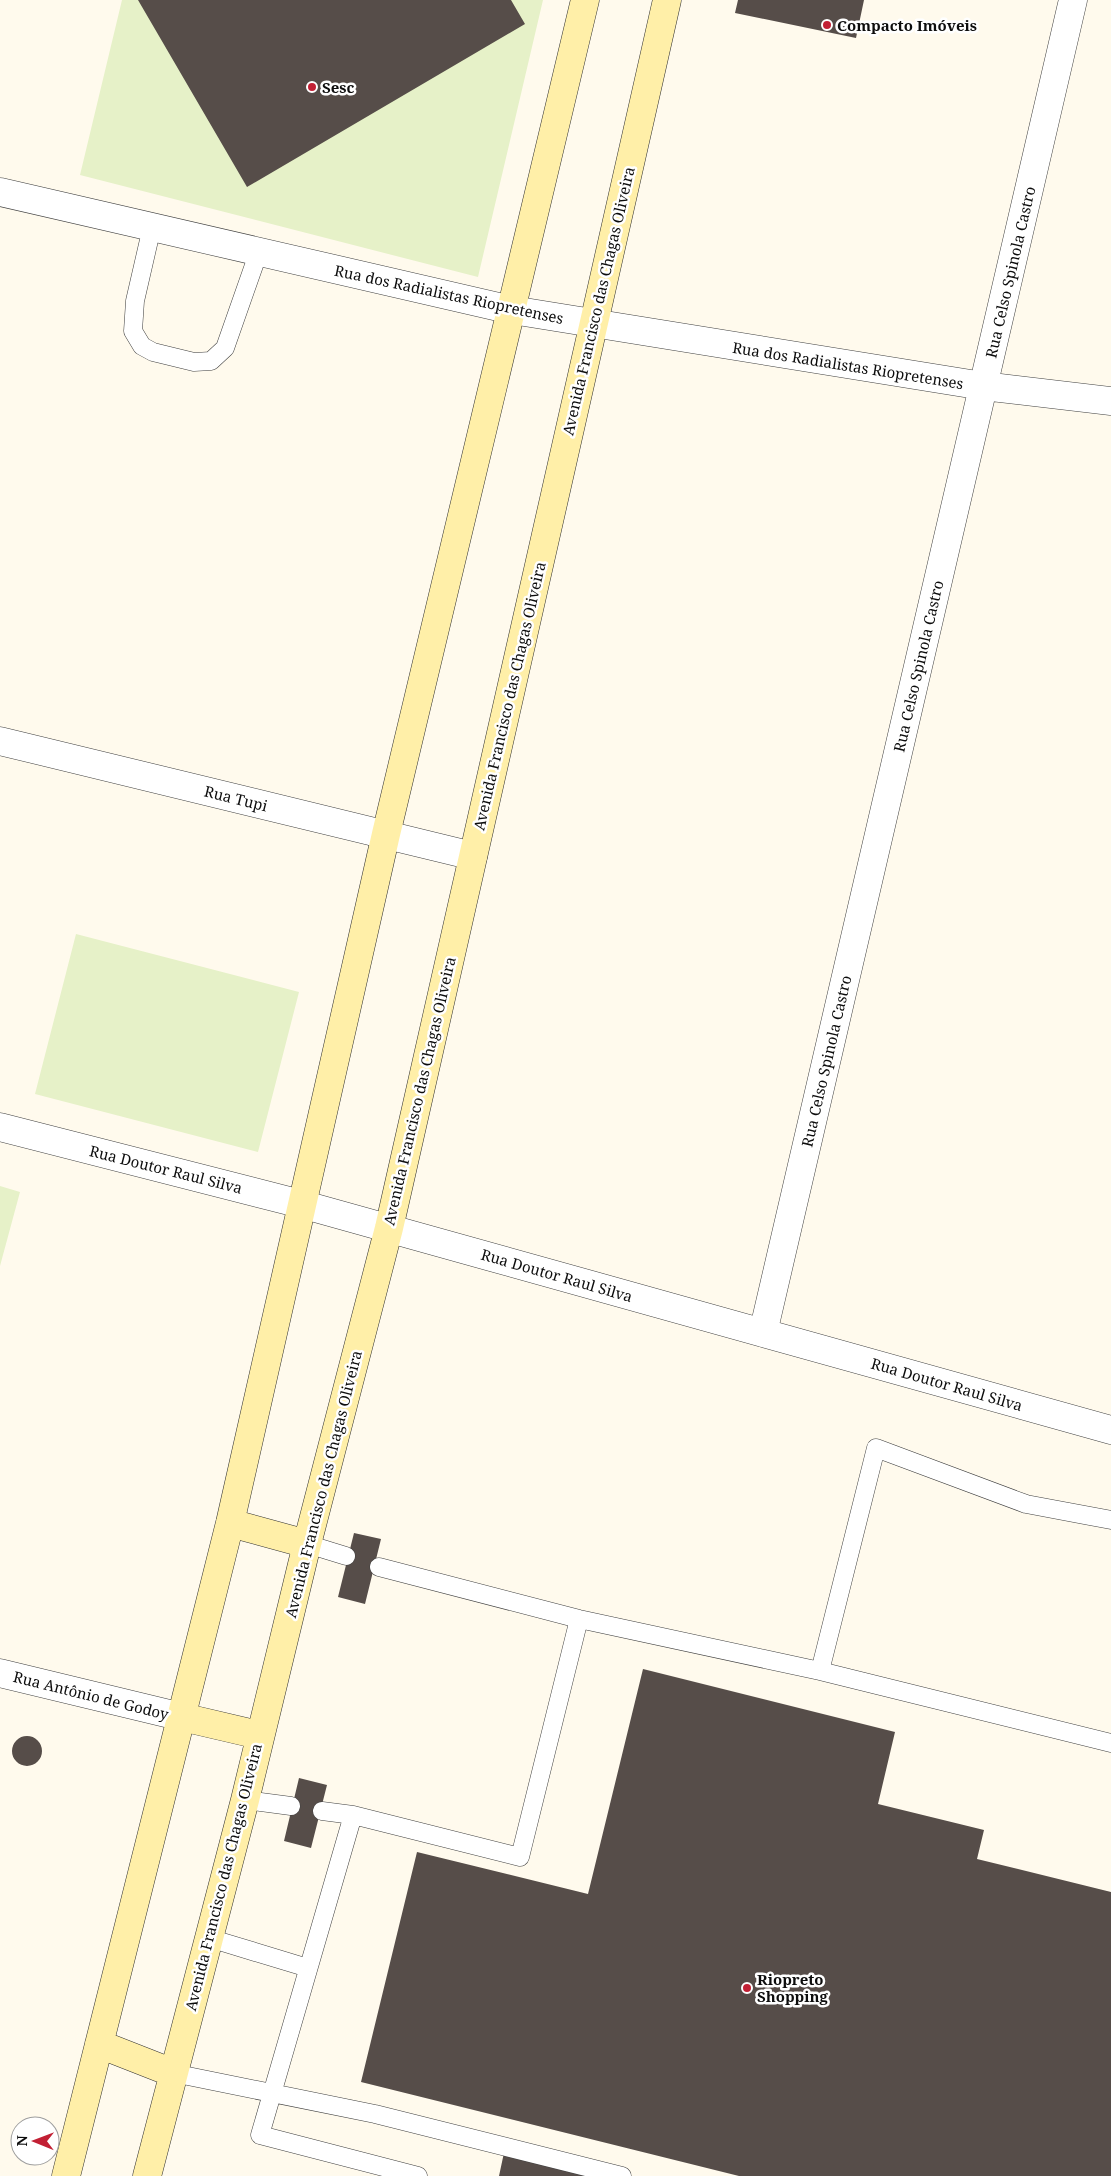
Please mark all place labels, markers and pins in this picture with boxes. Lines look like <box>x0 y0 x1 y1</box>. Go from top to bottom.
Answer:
place label: Compacto Imóveis <box>837 15 977 35</box>
marker: Compacto Imóveis <box>821 19 833 31</box>
place label: Sesc <box>322 77 354 97</box>
marker: Sesc <box>306 81 318 93</box>
place label: Riopreto Shopping <box>757 1969 829 2006</box>
marker: Riopreto Shopping <box>741 1982 753 1994</box>

